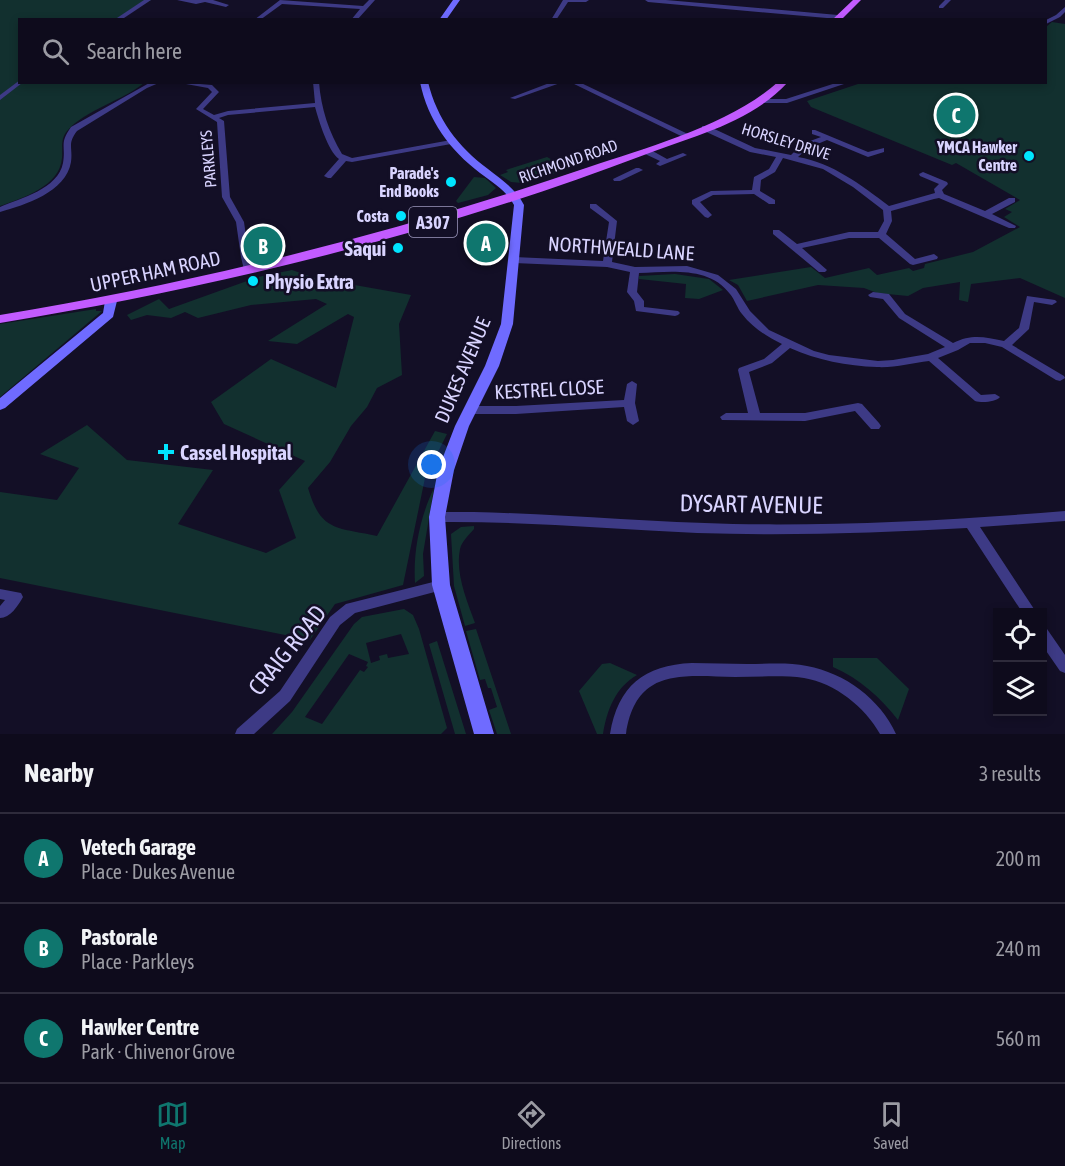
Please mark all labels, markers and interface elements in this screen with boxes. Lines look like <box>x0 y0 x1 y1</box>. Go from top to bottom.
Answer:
search box <box>18 18 1047 84</box>
icon: search <box>39 35 72 68</box>
text: Search here <box>87 38 182 64</box>
pin: C <box>936 92 976 138</box>
street label: HORSLEY DRIVE <box>740 119 832 163</box>
street label: PARKLEYS <box>196 129 219 189</box>
street label: RICHMOND ROAD <box>516 136 620 186</box>
place label: YMCA Hawker Centre <box>936 138 1017 174</box>
marker: YMCA Hawker Centre <box>1022 149 1036 163</box>
place label: Parade's End Books <box>379 164 439 200</box>
marker: Parade's End Books <box>444 175 458 189</box>
place label: Costa <box>357 207 389 225</box>
road number: A307 <box>409 207 457 237</box>
marker: Costa <box>394 209 408 223</box>
pin: A <box>466 220 506 266</box>
pin: B <box>244 224 282 268</box>
street label: NORTHWEALD LANE <box>547 231 695 265</box>
place label: Saqui <box>345 237 386 260</box>
marker: Saqui <box>391 241 405 255</box>
street label: UPPER HAM ROAD <box>88 246 222 296</box>
place label: Physio Extra <box>265 270 354 293</box>
marker: Physio Extra <box>246 274 260 288</box>
street label: DUKES AVENUE <box>429 313 495 426</box>
street label: KESTREL CLOSE <box>494 375 605 403</box>
place label: Cassel Hospital <box>180 441 293 464</box>
marker: Cassel Hospital <box>157 443 175 461</box>
your location <box>417 450 446 479</box>
street label: DYSART AVENUE <box>679 489 823 519</box>
street label: CRAIG ROAD <box>243 600 331 700</box>
map controls <box>993 608 1047 716</box>
button: locate <box>993 608 1047 662</box>
button: layers <box>993 662 1047 716</box>
text: Nearby <box>24 758 94 788</box>
text: 3 results <box>979 762 1041 785</box>
text: Vetech Garage <box>81 834 196 860</box>
text: A <box>39 847 48 870</box>
text: 200 m <box>996 847 1041 870</box>
text: Place · Dukes Avenue <box>81 860 235 883</box>
text: Pastorale <box>81 924 158 950</box>
text: B <box>39 937 48 960</box>
text: 240 m <box>996 937 1041 960</box>
text: Place · Parkleys <box>81 950 194 973</box>
text: Hawker Centre <box>81 1014 199 1040</box>
text: C <box>39 1027 48 1050</box>
text: 560 m <box>996 1027 1041 1050</box>
text: Park · Chivenor Grove <box>81 1040 235 1063</box>
tab: Map <box>156 1098 189 1152</box>
tab: Directions <box>501 1098 561 1152</box>
tab: Saved <box>873 1098 909 1152</box>

